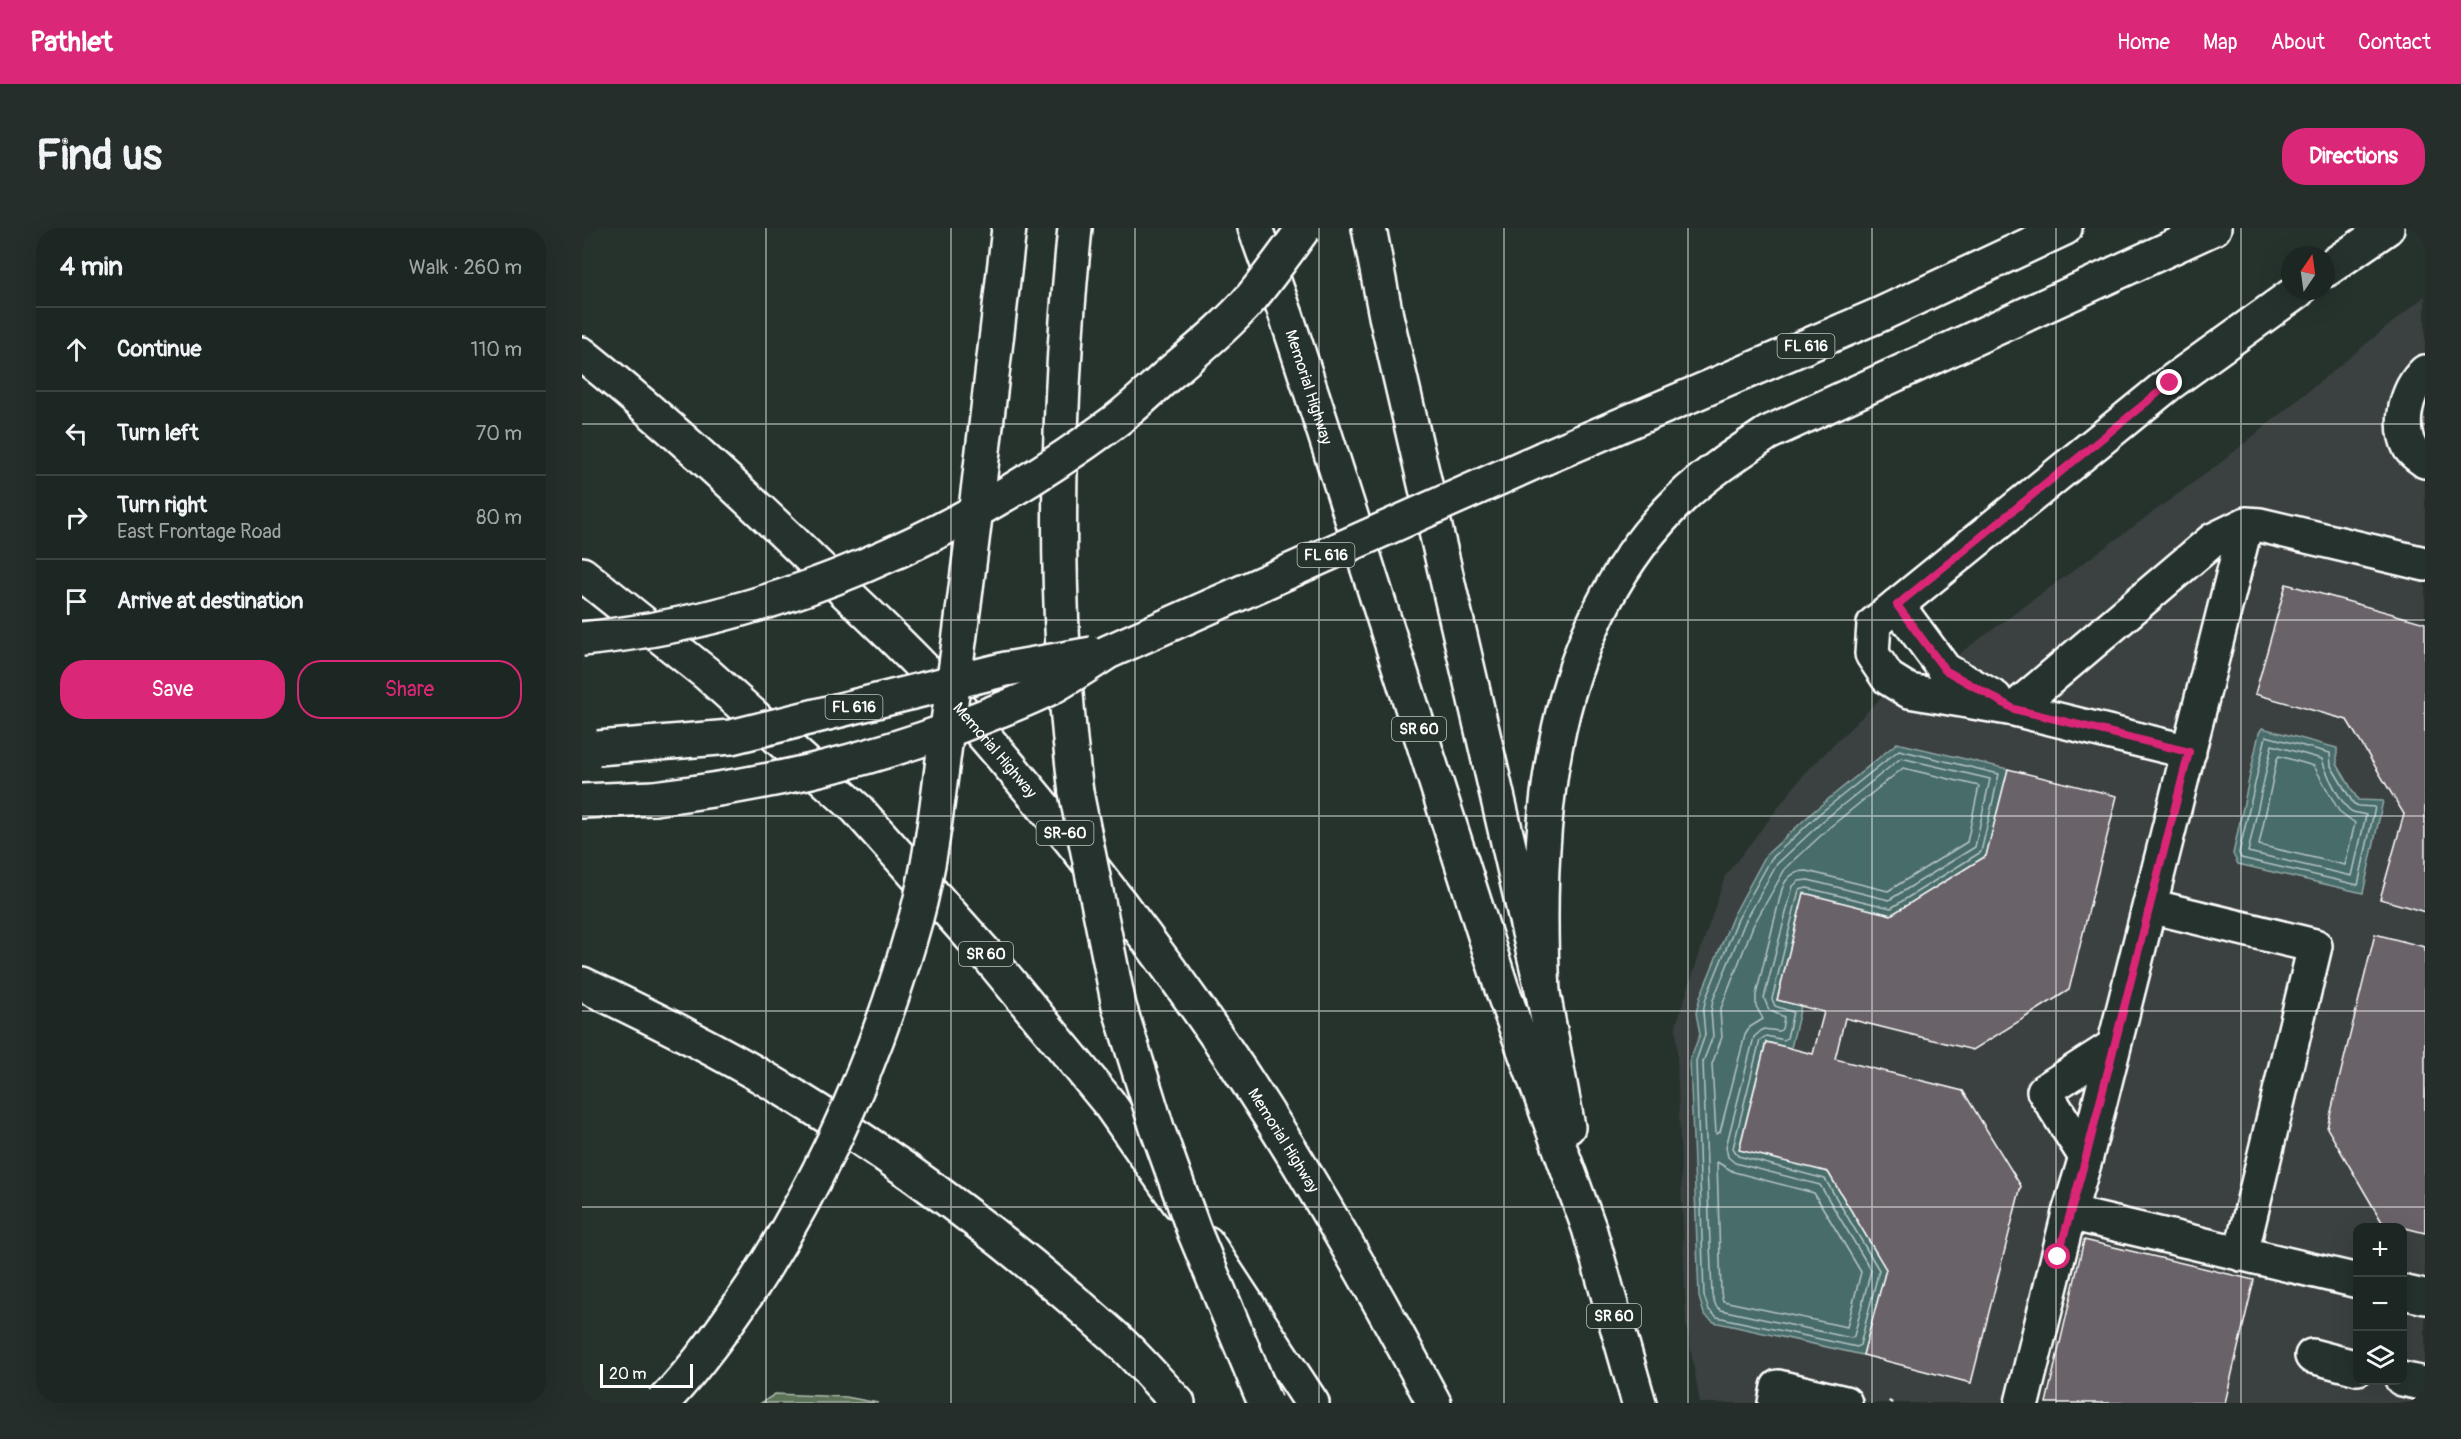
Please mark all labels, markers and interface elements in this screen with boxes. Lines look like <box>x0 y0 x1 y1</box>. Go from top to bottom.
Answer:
text: Pathlet <box>30 25 113 60</box>
text: Home <box>2117 29 2170 56</box>
text: Map <box>2203 29 2238 56</box>
text: About <box>2271 29 2325 56</box>
text: Contact <box>2358 29 2431 56</box>
button: Directions <box>2282 128 2425 185</box>
text: Find us <box>36 130 162 182</box>
north arrow <box>2281 246 2335 300</box>
text: 4 min <box>60 251 123 283</box>
text: Walk · 260 m <box>409 255 522 280</box>
street label: Memorial Highway <box>1281 327 1337 447</box>
icon: ahead <box>60 333 93 366</box>
road number: FL 616 <box>1778 334 1834 358</box>
text: Continue <box>117 335 201 363</box>
text: 110 m <box>471 337 522 362</box>
route end <box>2156 369 2182 395</box>
icon: left <box>60 417 93 450</box>
text: Turn left <box>117 419 199 447</box>
text: 70 m <box>476 421 522 446</box>
text: Turn right <box>117 491 207 519</box>
icon: right <box>60 501 93 534</box>
text: 80 m <box>476 505 522 530</box>
text: East Frontage Road <box>117 519 282 544</box>
road number: FL 616 <box>1298 543 1354 567</box>
icon: arrive <box>60 585 93 618</box>
text: Arrive at destination <box>117 587 303 615</box>
button: Save <box>60 660 285 719</box>
button: Share <box>297 660 522 719</box>
road number: FL 616 <box>826 695 882 719</box>
street label: Memorial Highway <box>948 698 1041 802</box>
road number: SR 60 <box>1392 717 1446 741</box>
road number: SR-60 <box>1036 821 1094 845</box>
road number: SR 60 <box>959 942 1013 966</box>
street label: Memorial Highway <box>1243 1085 1323 1197</box>
map controls <box>2353 1223 2407 1385</box>
button: + <box>2353 1223 2407 1277</box>
route start <box>2044 1243 2070 1269</box>
button: − <box>2353 1277 2407 1331</box>
road number: SR 60 <box>1587 1304 1641 1328</box>
button: layers <box>2353 1331 2407 1385</box>
scale bar <box>600 1361 693 1388</box>
text: 20 m <box>609 1364 647 1384</box>

